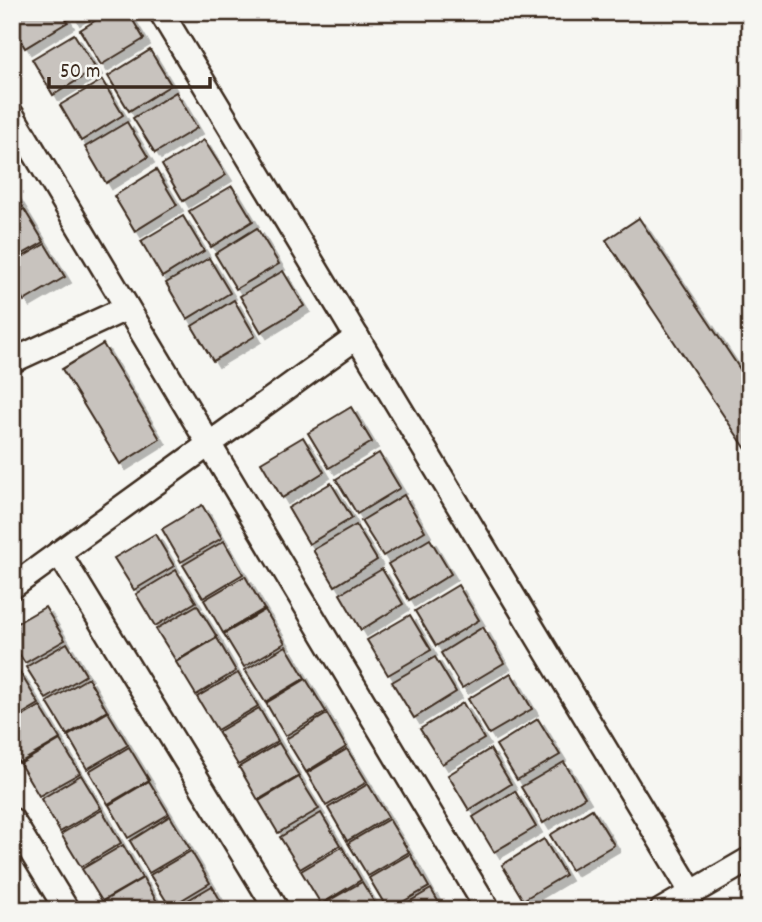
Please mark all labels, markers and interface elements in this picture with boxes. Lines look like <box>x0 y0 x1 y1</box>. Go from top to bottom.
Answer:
scale bar <box>49 46 210 90</box>
text: 50 m <box>60 58 100 88</box>

